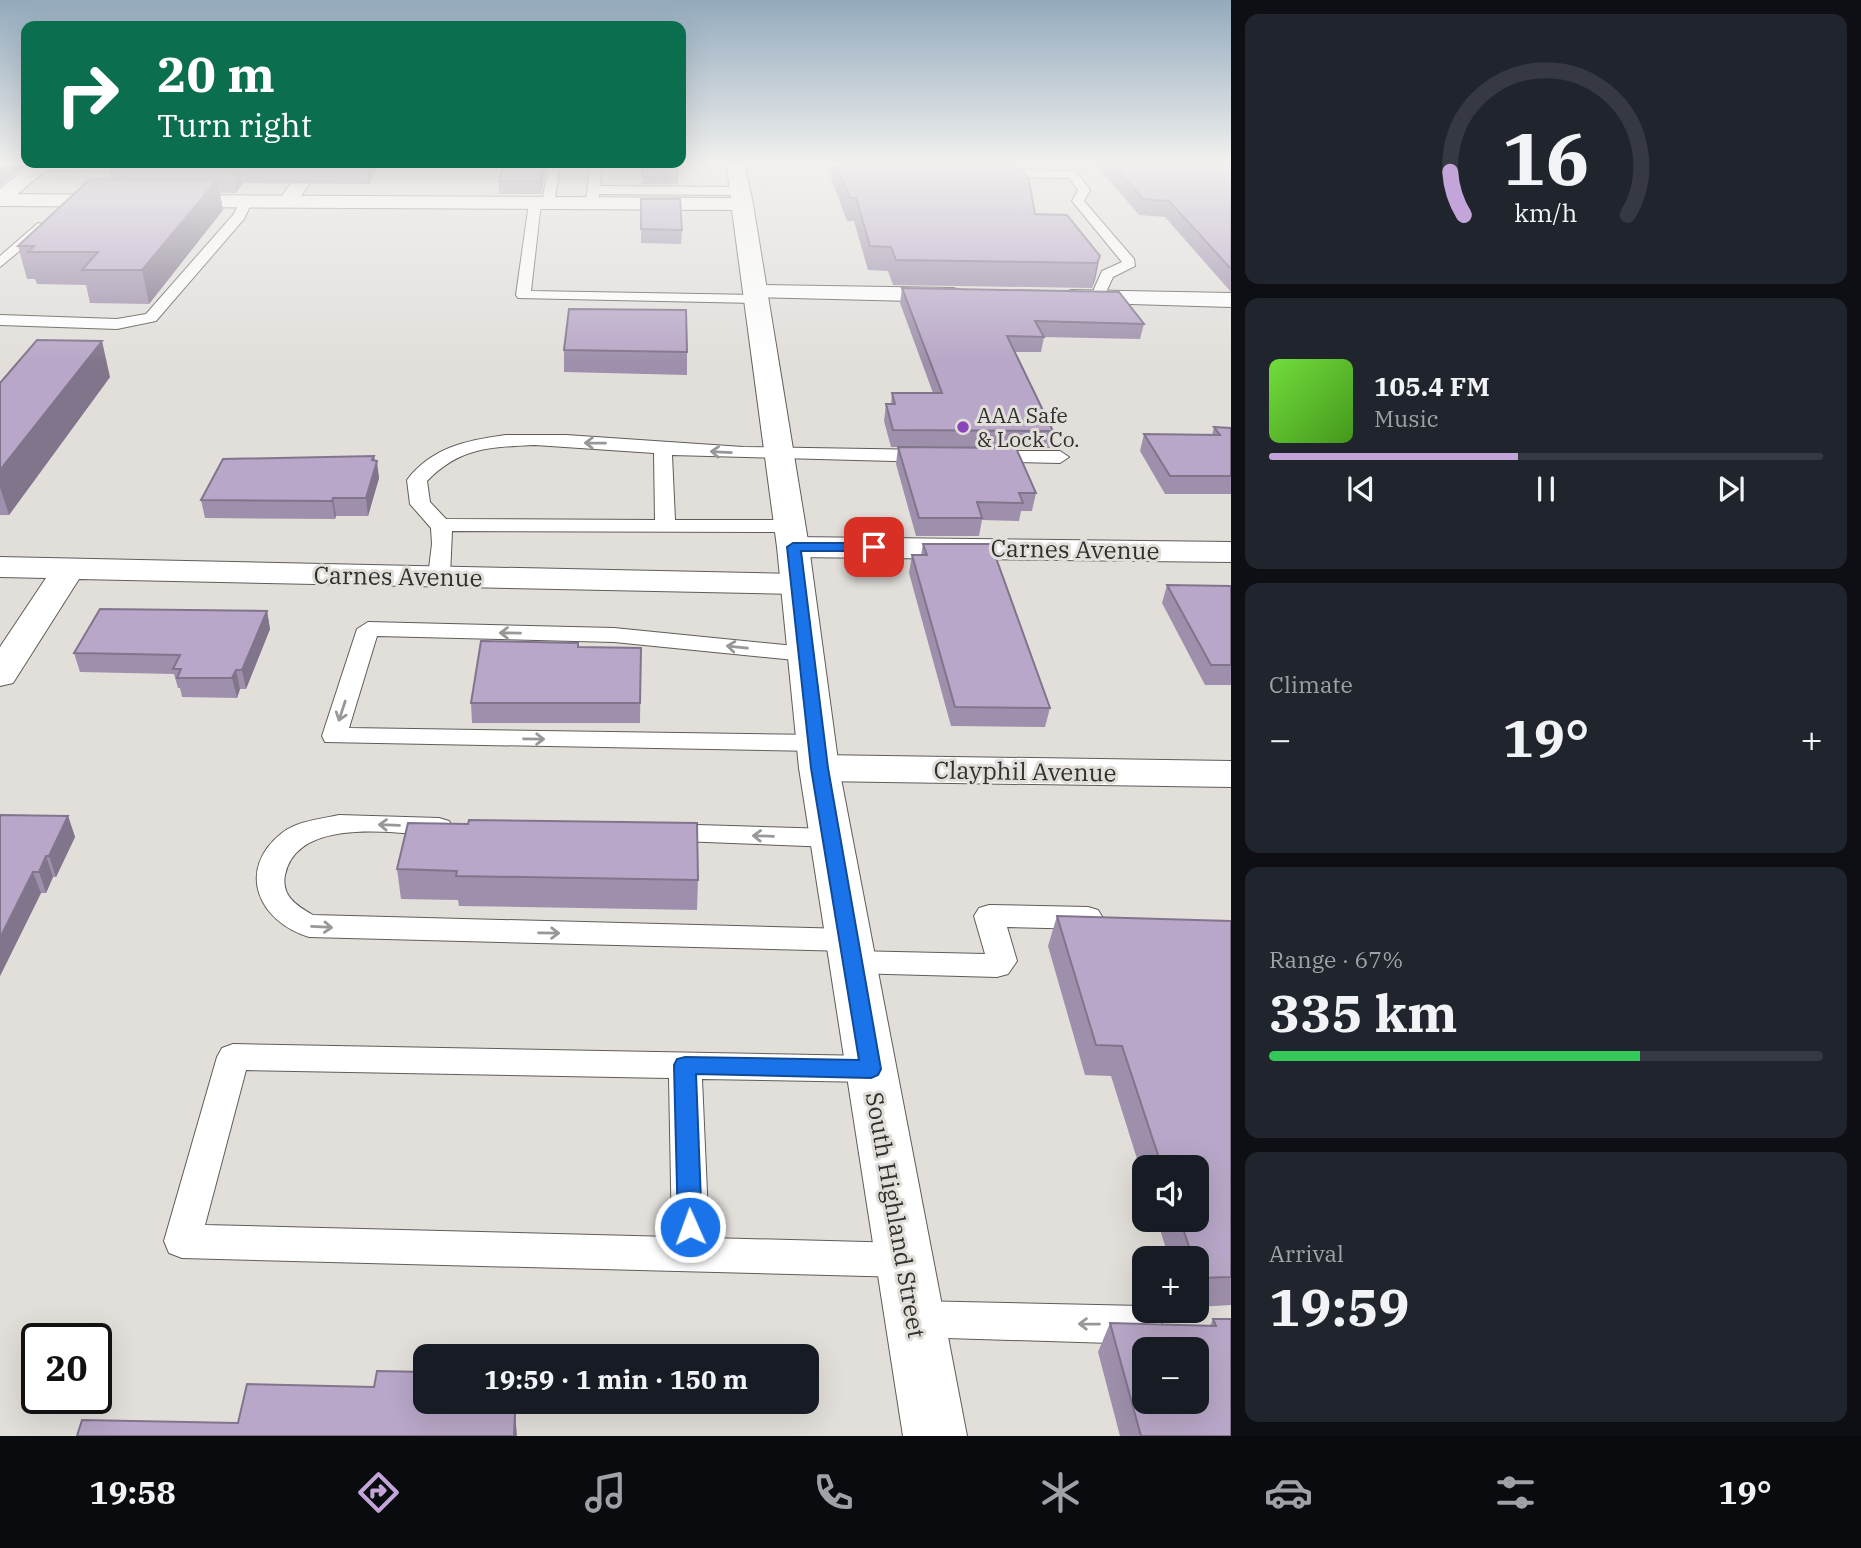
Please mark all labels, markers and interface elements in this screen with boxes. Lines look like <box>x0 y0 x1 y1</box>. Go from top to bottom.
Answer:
text: 20 m <box>157 42 275 105</box>
icon: right <box>42 49 133 140</box>
text: Turn right <box>157 104 312 146</box>
text: 16 <box>1502 111 1590 206</box>
text: km/h <box>1514 196 1578 229</box>
text: 105.4 FM <box>1374 369 1490 403</box>
place label: AAA Safe & Lock Co. <box>977 401 1080 453</box>
text: Music <box>1374 403 1439 433</box>
marker: AAA Safe & Lock Co. <box>955 419 971 435</box>
one-way arrow <box>584 436 607 449</box>
one-way arrow <box>710 445 733 458</box>
icon: previous <box>1342 470 1380 508</box>
icon: pause <box>1527 470 1565 508</box>
icon: next <box>1712 470 1750 508</box>
pin <box>844 517 904 577</box>
icon: arrive <box>855 528 893 566</box>
street label: Carnes Avenue <box>990 532 1160 566</box>
street label: Carnes Avenue <box>313 559 483 593</box>
one-way arrow <box>499 626 522 639</box>
one-way arrow <box>727 640 749 653</box>
text: Climate <box>1269 669 1353 699</box>
one-way arrow <box>335 699 347 721</box>
text: 19° <box>1503 704 1589 771</box>
text: − <box>1269 714 1292 763</box>
text: + <box>1800 714 1823 763</box>
one-way arrow <box>523 732 546 746</box>
street label: Clayphil Avenue <box>933 753 1117 789</box>
one-way arrow <box>378 819 401 832</box>
one-way arrow <box>752 830 775 843</box>
one-way arrow <box>310 920 333 933</box>
one-way arrow <box>538 926 561 940</box>
text: Range · 67% <box>1269 944 1403 974</box>
text: 335 km <box>1269 979 1458 1046</box>
street label: South Highland Street <box>859 1090 933 1340</box>
map controls <box>1132 1155 1209 1414</box>
button: sound <box>1132 1155 1209 1232</box>
position arrow <box>653 1190 727 1264</box>
text: Arrival <box>1269 1238 1344 1268</box>
button: + <box>1132 1246 1209 1323</box>
text: 19:59 <box>1269 1273 1410 1340</box>
one-way arrow <box>1078 1317 1101 1330</box>
speed limit sign: 20 <box>21 1323 112 1414</box>
button: − <box>1132 1337 1209 1414</box>
text: 19:59 · 1 min · 150 m <box>484 1362 748 1396</box>
icon: directions <box>354 1468 403 1517</box>
icon: music <box>581 1468 630 1517</box>
icon: phone <box>809 1468 858 1517</box>
icon: climate <box>1036 1468 1085 1517</box>
icon: car <box>1264 1468 1313 1517</box>
icon: filters <box>1491 1468 1540 1517</box>
text: 19:58 <box>89 1471 176 1513</box>
text: 19° <box>1718 1471 1772 1513</box>

